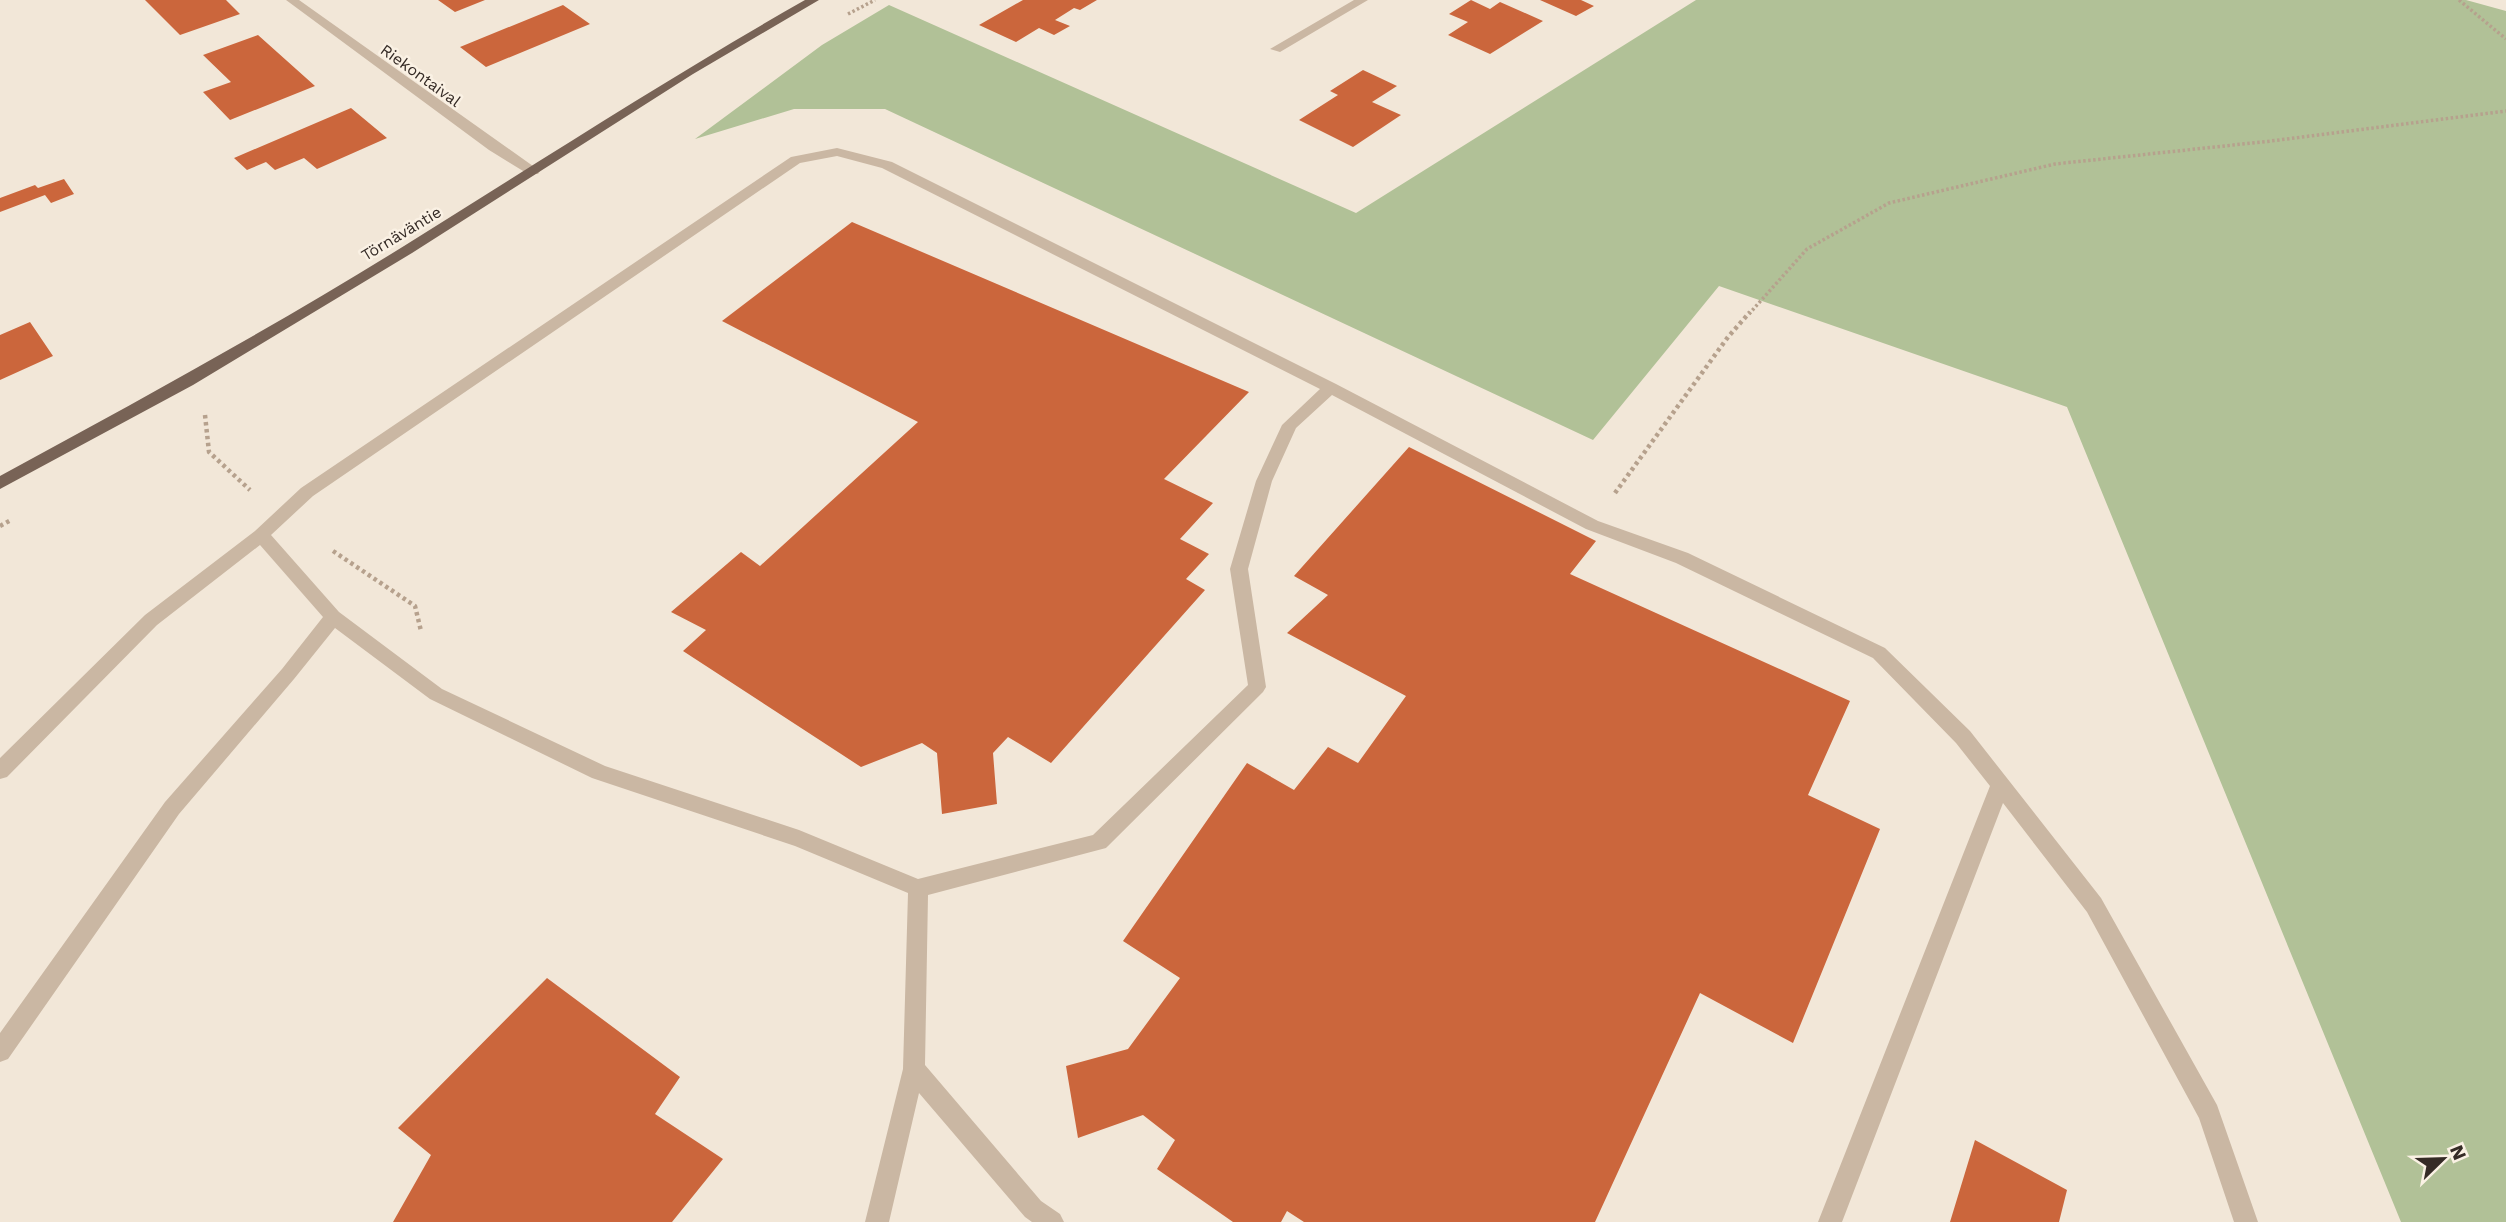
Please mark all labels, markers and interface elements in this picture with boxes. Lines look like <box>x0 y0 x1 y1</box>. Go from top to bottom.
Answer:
street label: Riekontaival <box>377 40 465 111</box>
street label: Törnäväntie <box>358 202 445 265</box>
north arrow <box>2408 1124 2478 1194</box>
text: N <box>2445 1142 2472 1164</box>

